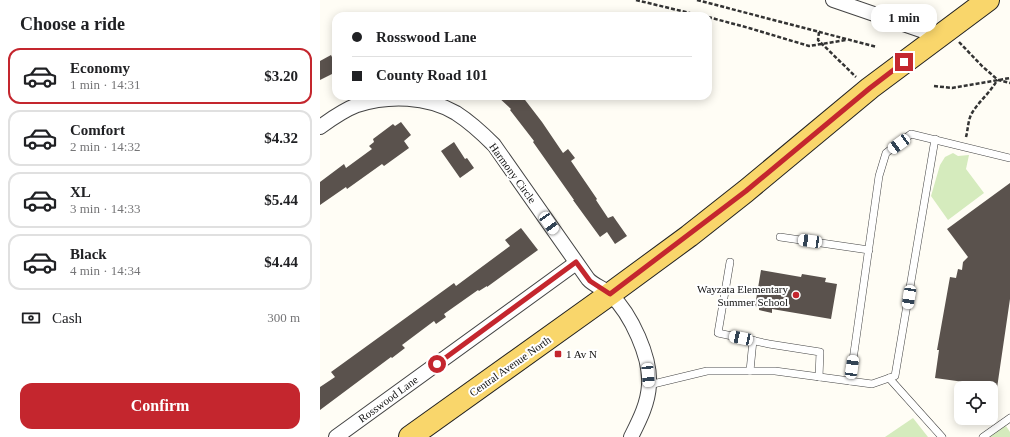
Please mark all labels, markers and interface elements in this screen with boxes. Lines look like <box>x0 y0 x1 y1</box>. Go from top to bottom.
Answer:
callout: 1 min <box>871 4 937 32</box>
text: 1 min <box>888 10 920 25</box>
text: Choose a ride <box>20 14 125 34</box>
text: Rosswood Lane <box>376 29 476 45</box>
route end <box>895 53 913 71</box>
icon: car <box>22 58 58 94</box>
text: Economy <box>70 60 130 76</box>
text: County Road 101 <box>376 67 488 83</box>
text: $3.20 <box>264 68 298 84</box>
text: 1 min · 14:31 <box>70 77 140 92</box>
icon: car <box>22 120 58 156</box>
text: Comfort <box>70 122 125 138</box>
text: $4.32 <box>264 130 298 146</box>
car <box>886 132 912 156</box>
text: 2 min · 14:32 <box>70 139 140 154</box>
street label: Harmony Circle <box>487 141 539 205</box>
icon: car <box>22 182 58 218</box>
text: XL <box>70 184 91 200</box>
text: $5.44 <box>264 192 298 208</box>
text: 3 min · 14:33 <box>70 201 140 216</box>
car <box>537 210 561 236</box>
car <box>797 233 823 249</box>
icon: car <box>22 244 58 280</box>
text: Black <box>70 246 107 262</box>
text: $4.44 <box>264 254 298 270</box>
text: 4 min · 14:34 <box>70 263 140 278</box>
place label: Wayzata Elementary Summer School <box>697 283 788 308</box>
car <box>901 284 917 310</box>
marker: Wayzata Elementary Summer School <box>791 290 801 300</box>
icon: cash <box>20 307 42 329</box>
text: Cash <box>52 310 82 326</box>
text: 300 m <box>267 310 300 325</box>
car <box>728 330 754 346</box>
street label: Central Avenue North <box>467 333 553 399</box>
place label: 1 Av N <box>566 348 597 360</box>
marker: 1 Av N <box>553 349 563 359</box>
car <box>844 354 860 380</box>
route start <box>428 355 446 373</box>
car <box>641 363 655 387</box>
street label: Rosswood Lane <box>356 373 420 425</box>
map controls <box>954 381 998 425</box>
button: locate <box>954 381 998 425</box>
button: Confirm <box>20 383 300 429</box>

